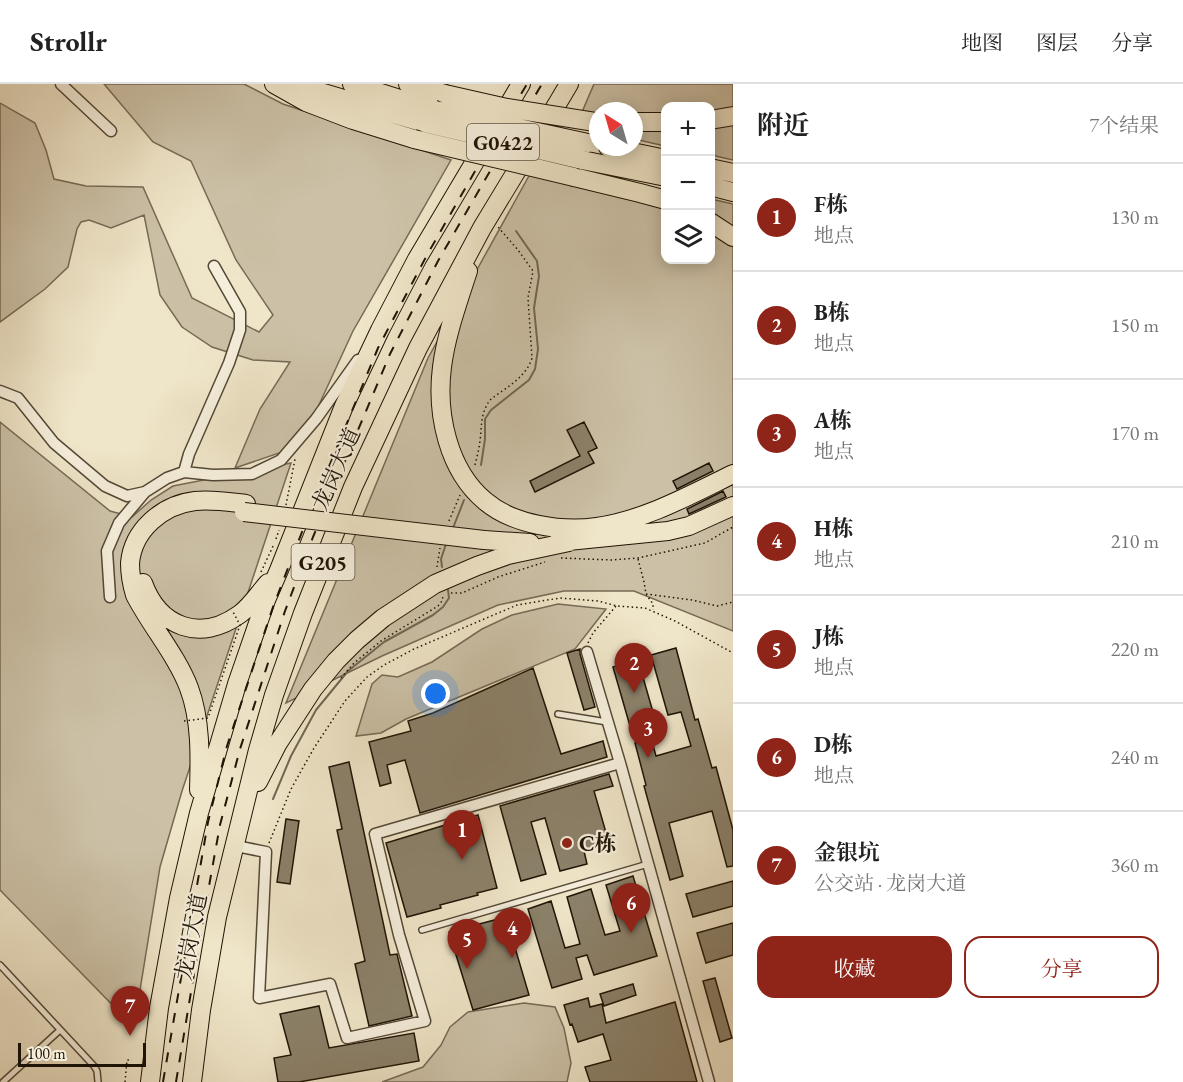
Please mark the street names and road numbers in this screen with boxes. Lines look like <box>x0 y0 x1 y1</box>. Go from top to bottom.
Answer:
road number: G0422 <box>467 124 539 160</box>
street label: 龙岗大道 <box>305 423 367 515</box>
road number: G205 <box>292 544 354 580</box>
street label: 龙岗大道 <box>168 891 214 983</box>

